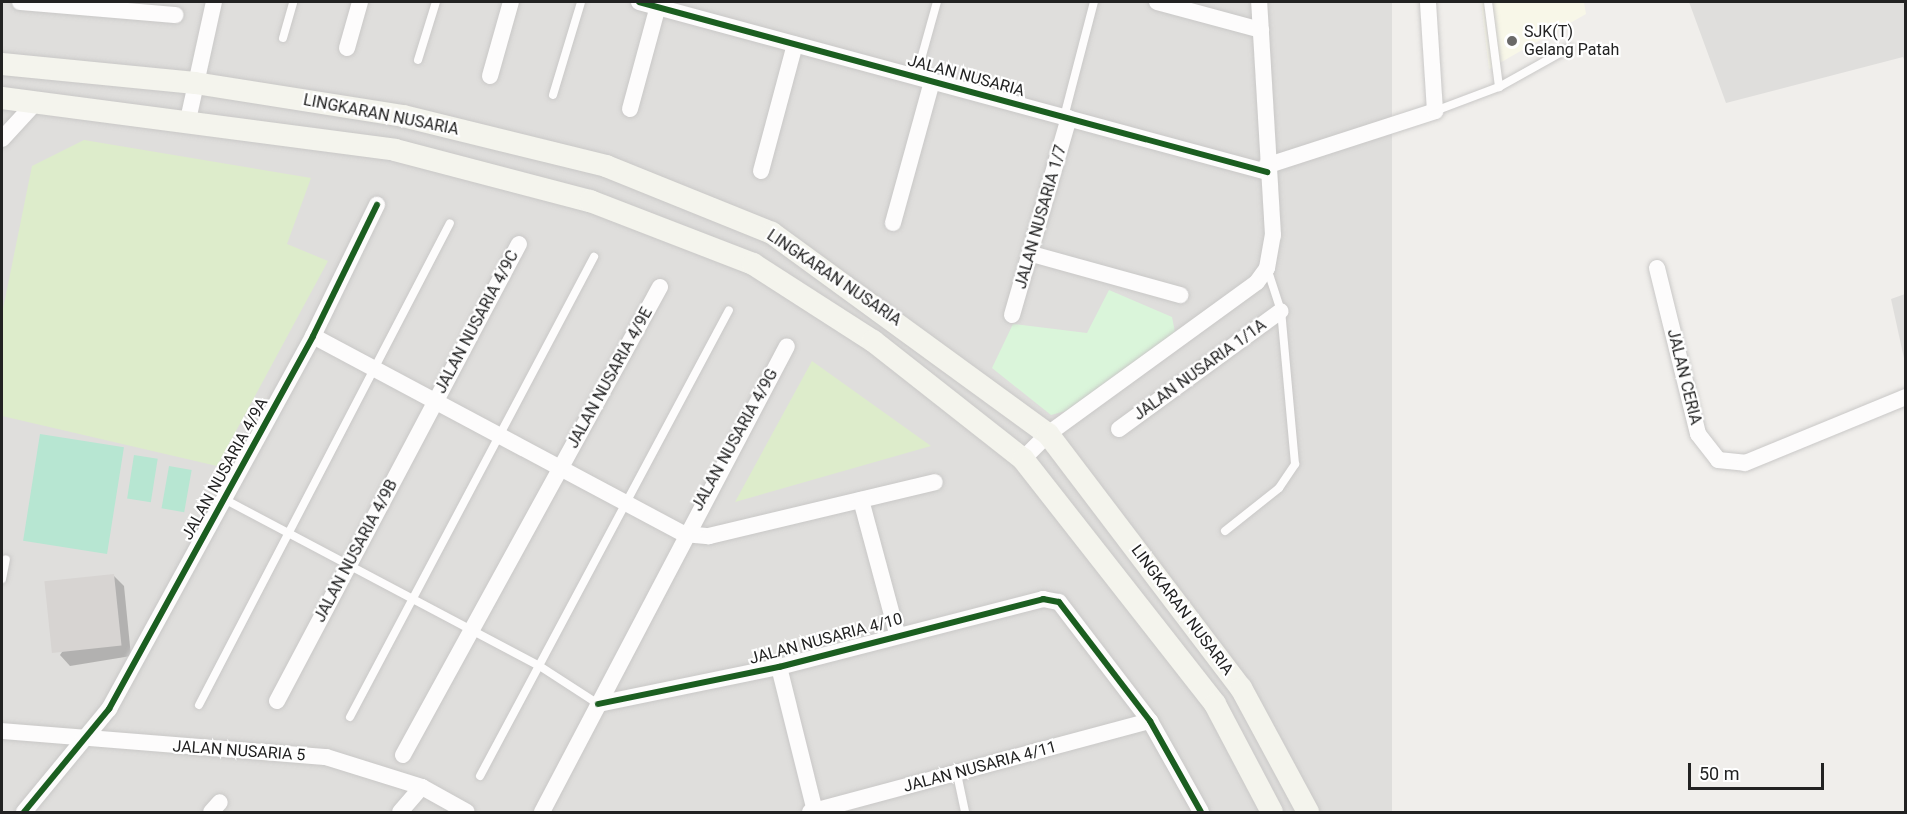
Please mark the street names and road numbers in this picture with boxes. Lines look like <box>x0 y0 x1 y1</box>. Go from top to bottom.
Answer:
street label: JALAN NUSARIA <box>905 51 1027 101</box>
street label: LINGKARAN NUSARIA <box>302 91 460 139</box>
street label: JALAN NUSARIA 1/7 <box>1011 143 1071 291</box>
street label: LINGKARAN NUSARIA <box>763 226 905 330</box>
street label: JALAN NUSARIA 4/9C <box>431 247 523 397</box>
street label: JALAN NUSARIA 4/9E <box>563 304 657 452</box>
street label: JALAN NUSARIA 1/1A <box>1130 315 1270 425</box>
street label: JALAN CERIA <box>1663 327 1705 427</box>
street label: JALAN NUSARIA 4/9G <box>688 366 782 514</box>
street label: JALAN NUSARIA 4/9A <box>178 395 272 543</box>
street label: JALAN NUSARIA 4/9B <box>310 476 402 626</box>
street label: LINGKARAN NUSARIA <box>1127 541 1237 679</box>
street label: JALAN NUSARIA 4/10 <box>747 609 905 669</box>
street label: JALAN NUSARIA 5 <box>172 737 306 765</box>
street label: JALAN NUSARIA 4/11 <box>901 737 1059 797</box>

